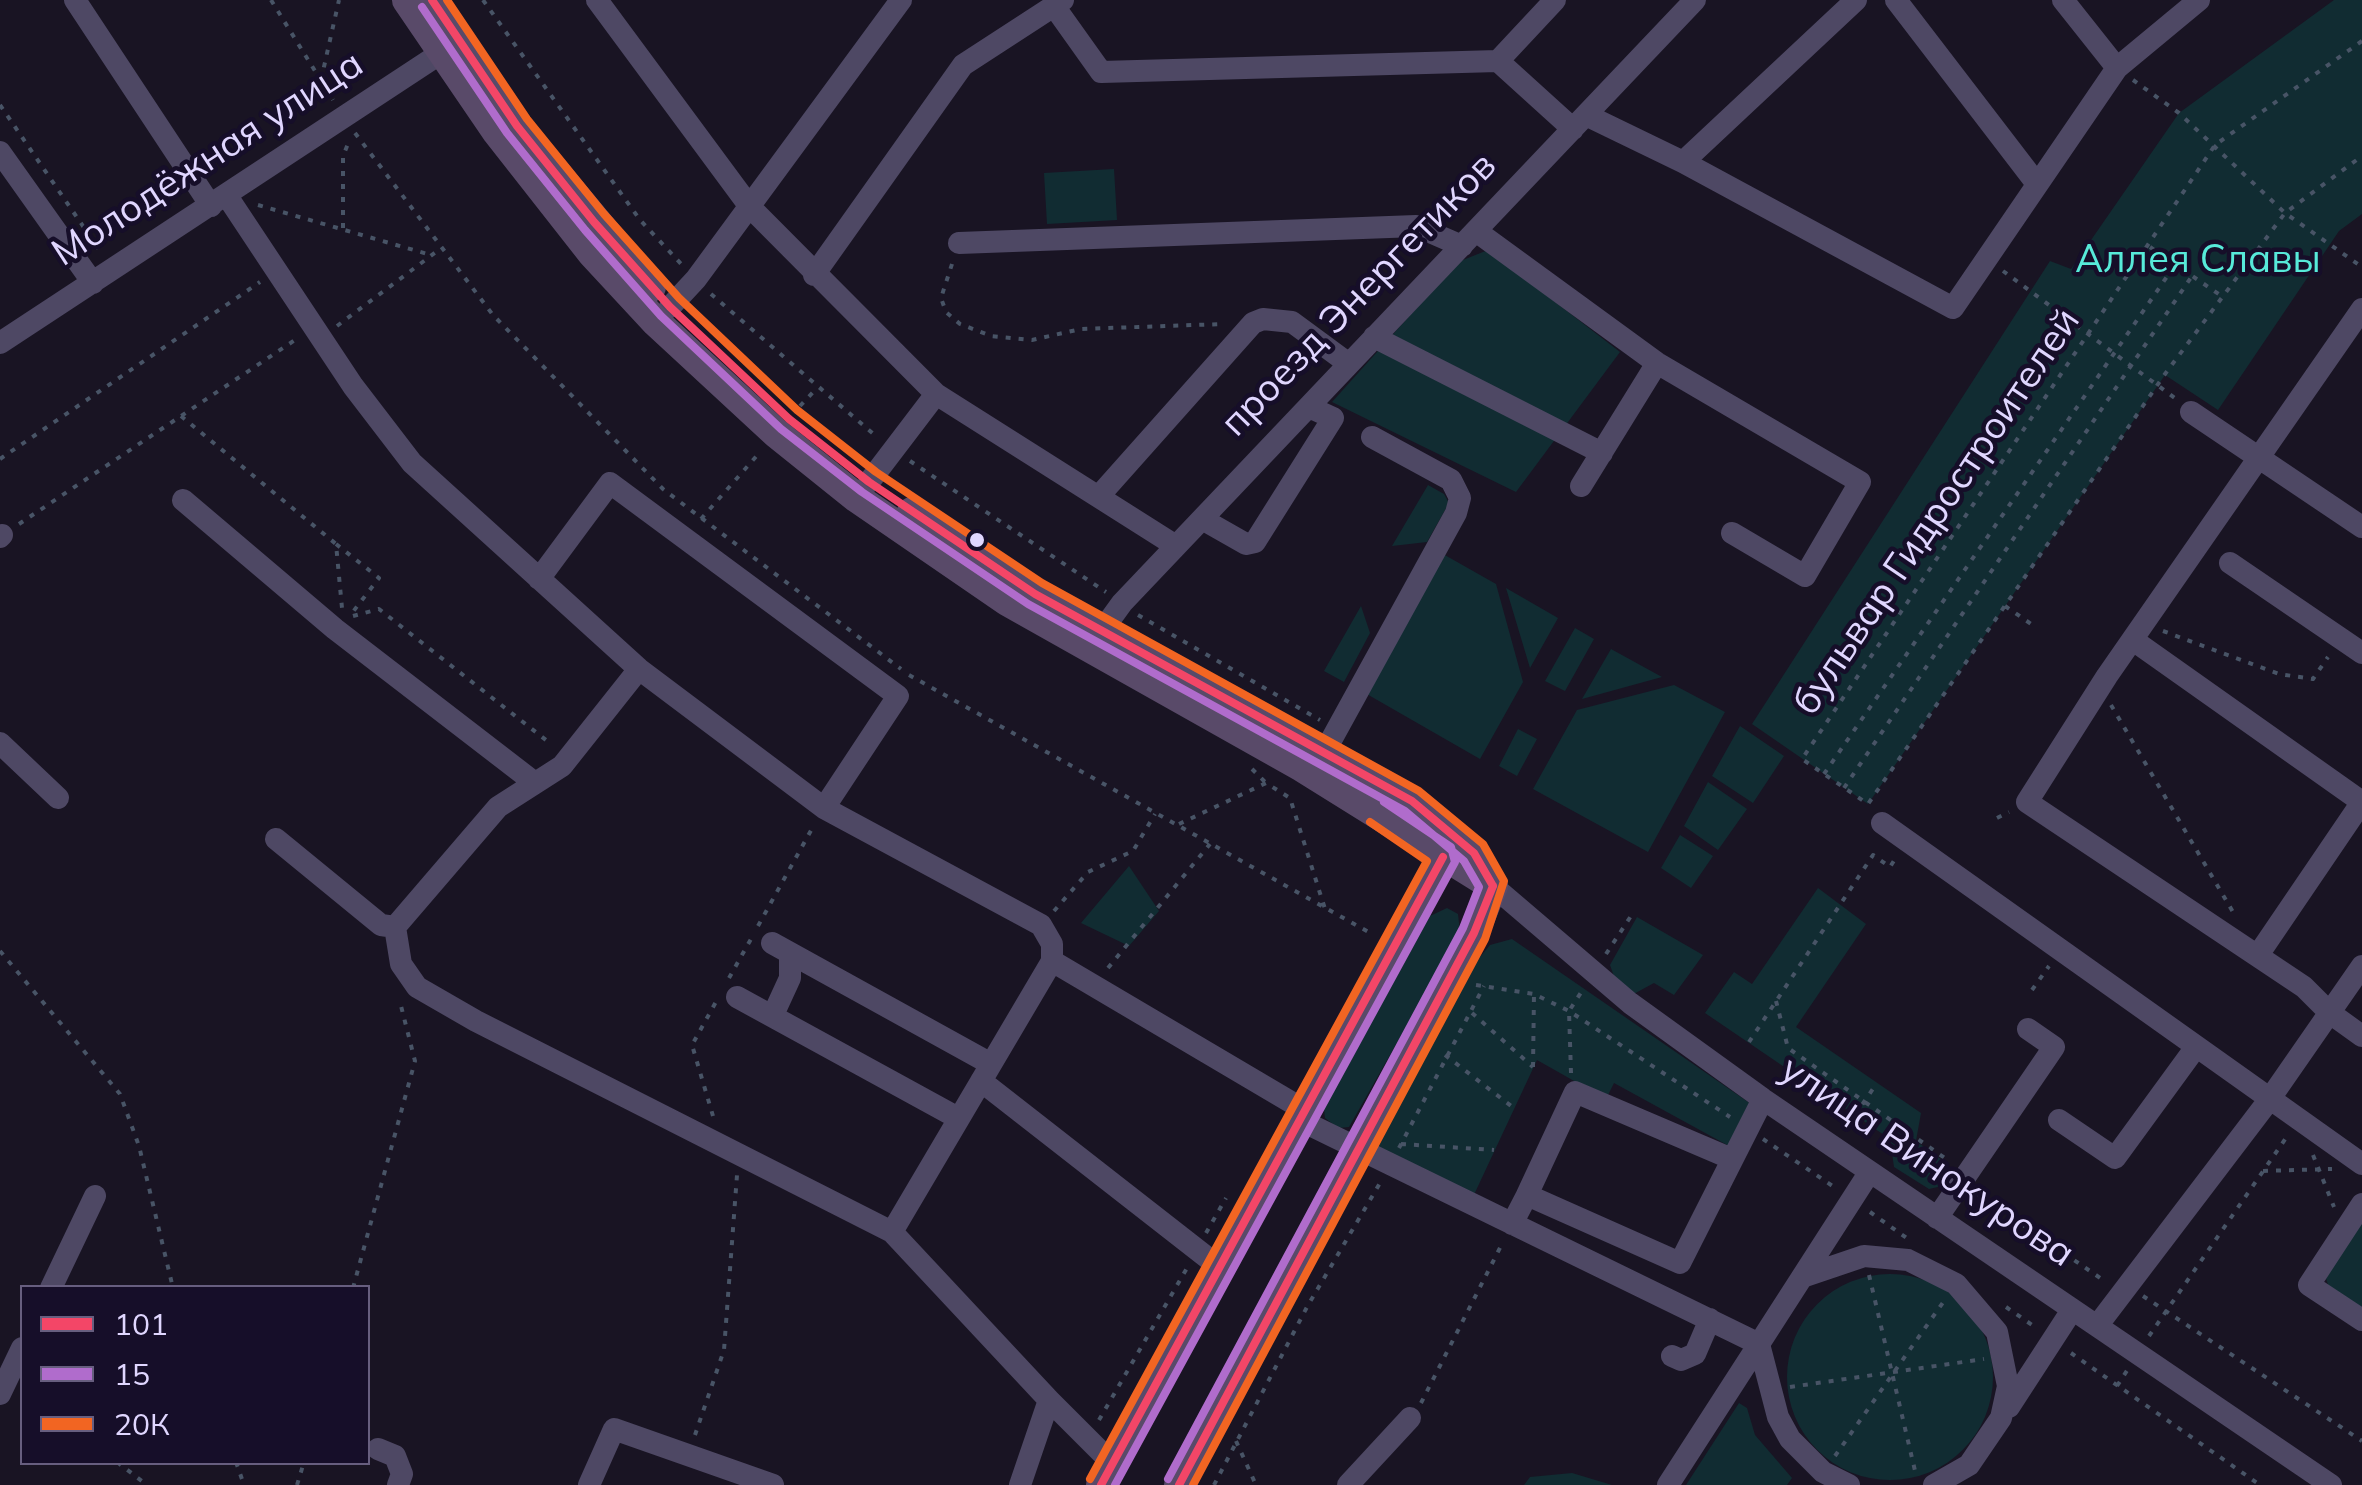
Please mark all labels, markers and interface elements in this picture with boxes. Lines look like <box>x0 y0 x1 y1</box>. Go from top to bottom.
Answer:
street label: Молодёжная улица <box>44 42 372 276</box>
street label: проезд Энергетиков <box>1212 144 1506 446</box>
park label: Аллея Славы <box>2075 238 2321 284</box>
street label: бульвар Гидростроителей <box>1784 300 2090 724</box>
unlabelled marker <box>967 530 987 550</box>
street label: улица Винокурова <box>1771 1047 2083 1277</box>
legend <box>20 1285 370 1465</box>
text: 101 <box>114 1305 168 1343</box>
text: 15 <box>114 1355 150 1393</box>
text: 20К <box>114 1405 170 1443</box>

